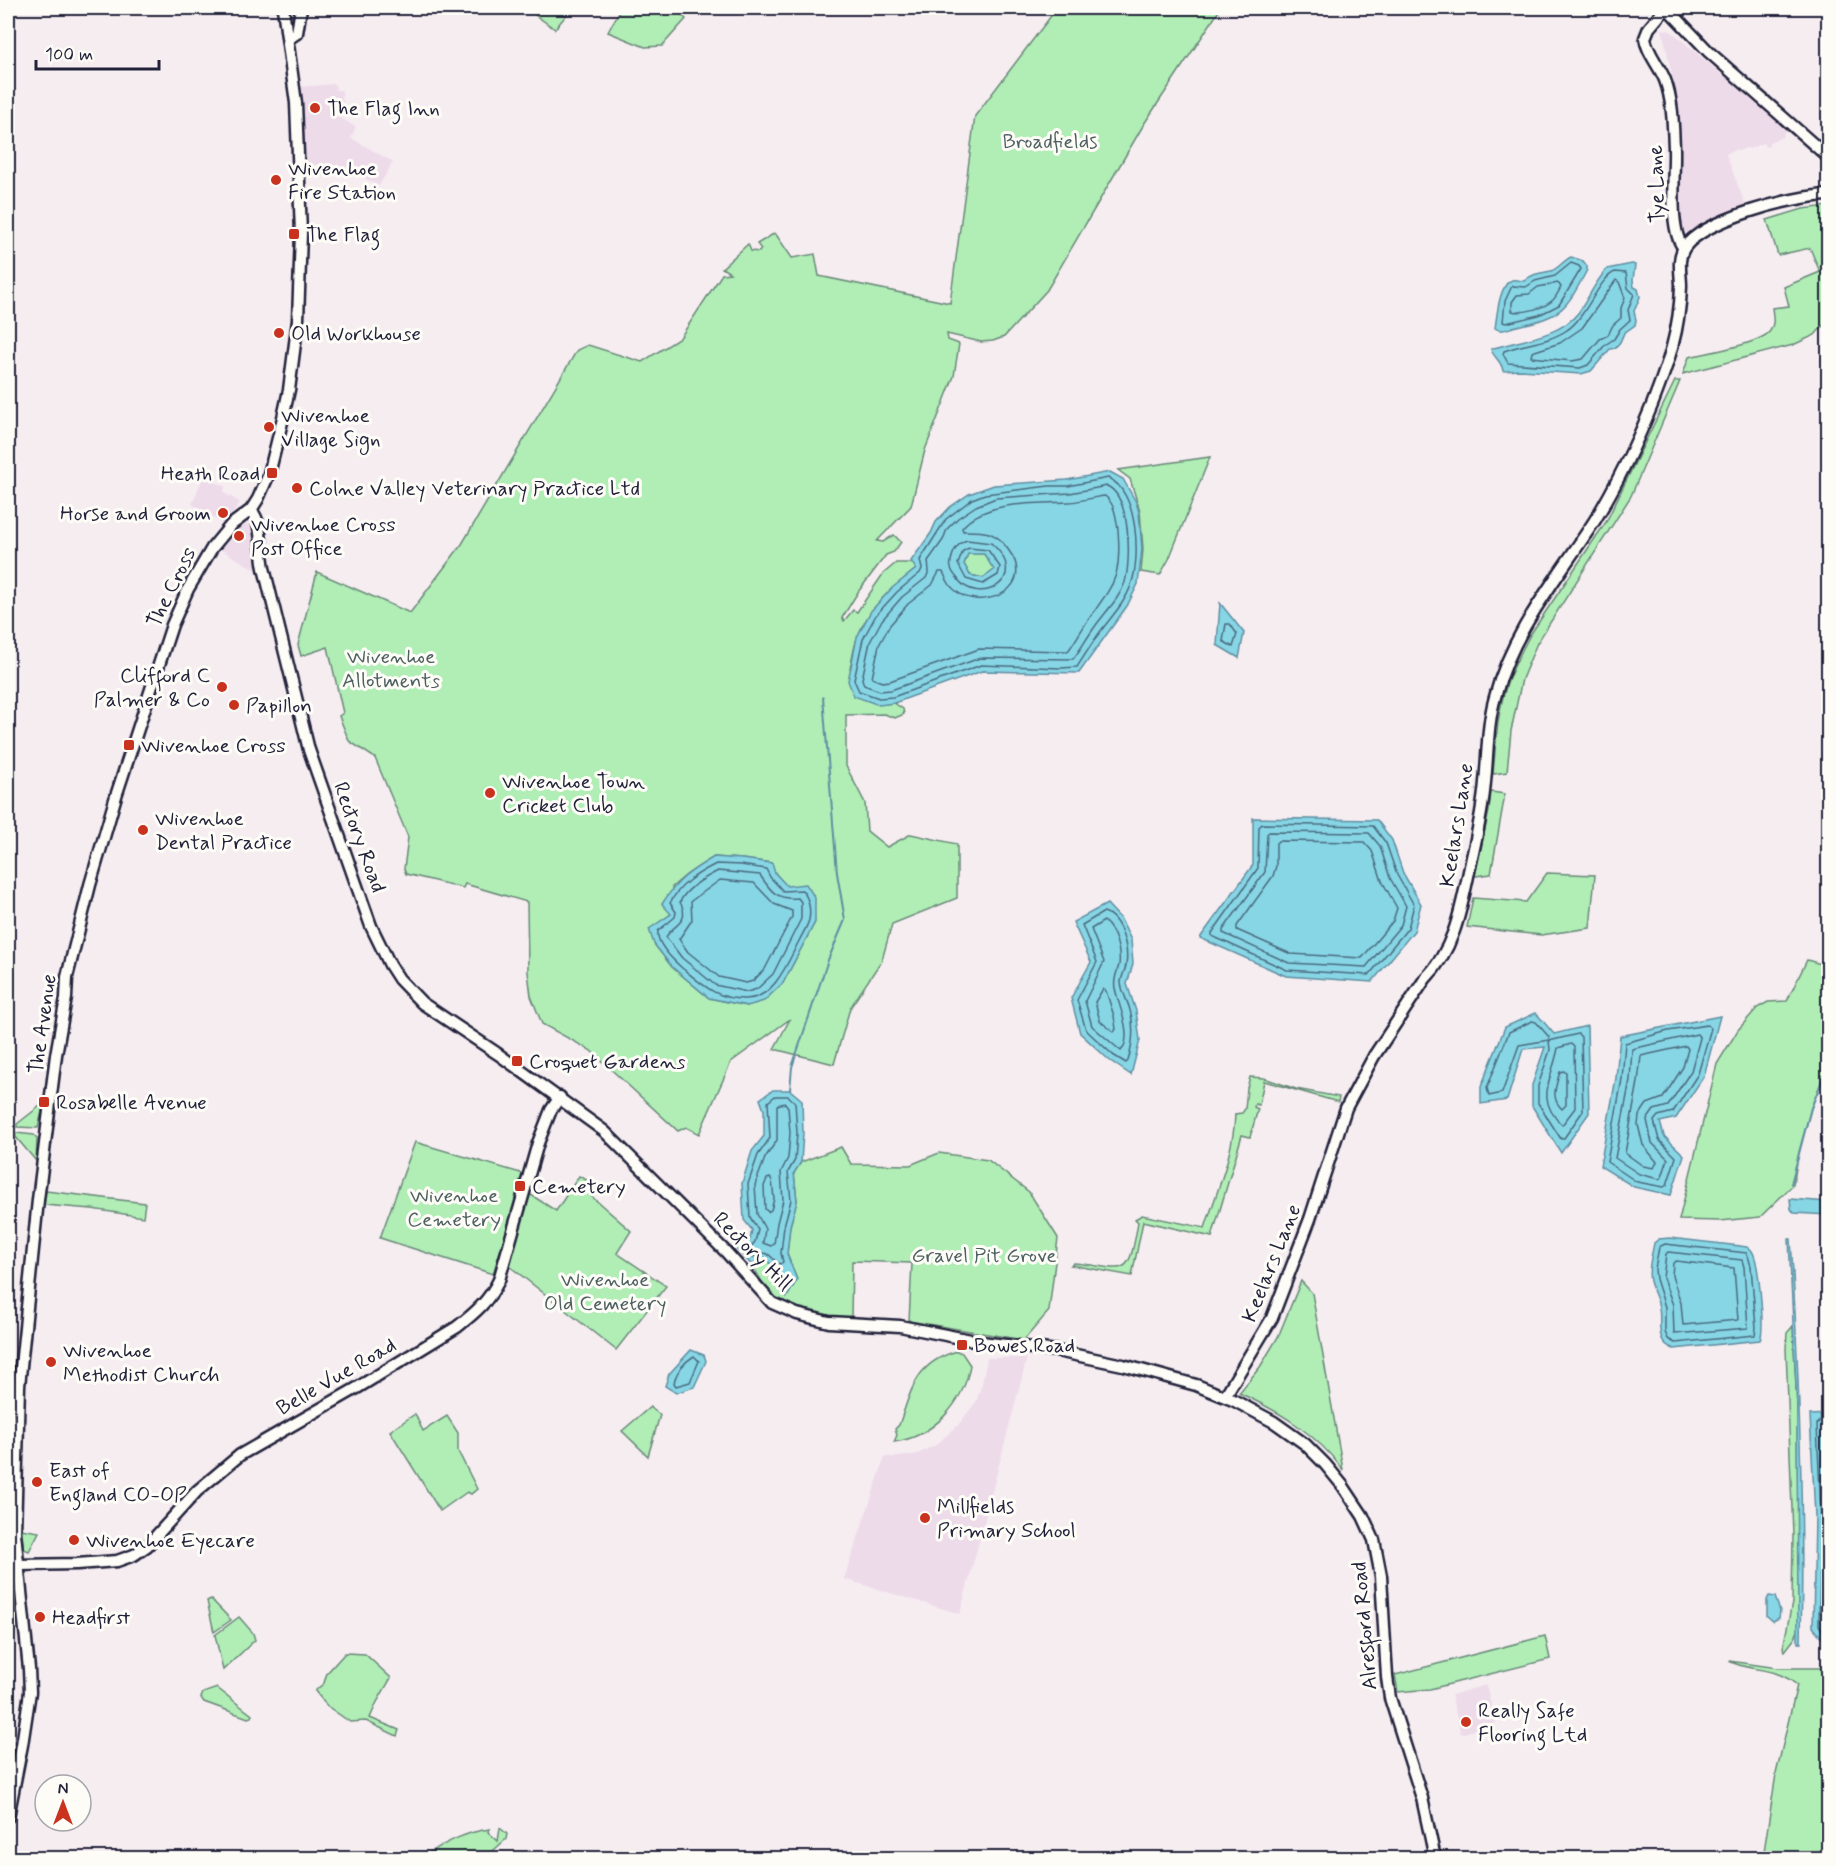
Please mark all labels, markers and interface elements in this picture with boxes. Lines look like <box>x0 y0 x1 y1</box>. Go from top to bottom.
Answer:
scale bar <box>36 33 159 71</box>
text: 100 m <box>45 43 93 67</box>
place label: The Flag Inn <box>327 95 440 125</box>
marker: The Flag Inn <box>308 101 322 115</box>
park label: Broadfields <box>1002 128 1098 156</box>
street label: Tye Lane <box>1642 144 1672 223</box>
place label: Wivenhoe Fire Station <box>288 155 396 207</box>
marker: Wivenhoe Fire Station <box>269 173 283 187</box>
place label: The Flag <box>306 221 380 251</box>
marker: The Flag <box>287 227 301 241</box>
place label: Old Workhouse <box>291 320 421 348</box>
marker: Old Workhouse <box>272 326 286 340</box>
place label: Wivenhoe Village Sign <box>281 402 381 455</box>
marker: Wivenhoe Village Sign <box>262 420 276 434</box>
place label: Heath Road <box>161 460 260 488</box>
marker: Heath Road <box>265 466 279 480</box>
place label: Colne Valley Veterinary Practice Ltd <box>309 475 640 503</box>
marker: Colne Valley Veterinary Practice Ltd <box>290 481 304 495</box>
place label: Horse and Groom <box>60 500 211 528</box>
marker: Horse and Groom <box>216 506 230 520</box>
place label: Wivenhoe Cross Post Office <box>251 511 396 563</box>
marker: Wivenhoe Cross Post Office <box>232 529 246 543</box>
street label: The Cross <box>140 542 203 632</box>
park label: Wivenhoe Allotments <box>342 643 440 695</box>
place label: Clifford C Palmer & Co <box>94 662 210 714</box>
marker: Clifford C Palmer & Co <box>215 680 229 694</box>
place label: Papillon <box>246 692 312 720</box>
marker: Papillon <box>227 698 241 712</box>
place label: Wivenhoe Cross <box>141 732 286 760</box>
marker: Wivenhoe Cross <box>122 738 136 752</box>
street label: Keelars Lane <box>1433 761 1481 889</box>
place label: Wivenhoe Town Cricket Club <box>502 768 646 820</box>
street label: Rectory Road <box>326 778 392 897</box>
marker: Wivenhoe Town Cricket Club <box>483 786 497 800</box>
place label: Wivenhoe Dental Practice <box>155 805 292 857</box>
marker: Wivenhoe Dental Practice <box>136 823 150 837</box>
street label: The Avenue <box>22 972 64 1076</box>
place label: Croquet Gardens <box>529 1048 685 1076</box>
marker: Croquet Gardens <box>510 1054 524 1068</box>
place label: Rosabelle Avenue <box>56 1089 207 1117</box>
marker: Rosabelle Avenue <box>37 1095 51 1109</box>
place label: Cemetery <box>532 1173 626 1201</box>
marker: Cemetery <box>513 1179 527 1193</box>
park label: Wivenhoe Cemetery <box>407 1182 501 1234</box>
street label: Keelars Lane <box>1236 1200 1308 1326</box>
street label: Rectory Hill <box>707 1206 798 1297</box>
park label: Gravel Pit Grove <box>911 1242 1057 1270</box>
park label: Wivenhoe Old Cemetery <box>544 1266 666 1318</box>
street label: Belle Vue Road <box>272 1331 401 1422</box>
place label: Bowes Road <box>974 1332 1075 1360</box>
place label: Wivenhoe Methodist Church <box>63 1337 220 1389</box>
marker: Bowes Road <box>955 1338 969 1352</box>
marker: Wivenhoe Methodist Church <box>44 1355 58 1369</box>
place label: East of England CO-OP <box>49 1457 187 1511</box>
marker: East of England CO-OP <box>30 1475 44 1489</box>
place label: Millfields Primary School <box>937 1493 1076 1545</box>
marker: Millfields Primary School <box>918 1511 932 1525</box>
place label: Wivenhoe Eyecare <box>86 1527 255 1555</box>
marker: Wivenhoe Eyecare <box>67 1533 81 1547</box>
street label: Alresford Road <box>1345 1560 1387 1691</box>
place label: Headfirst <box>52 1604 131 1632</box>
marker: Headfirst <box>33 1610 47 1624</box>
place label: Really Safe Flooring Ltd <box>1478 1697 1587 1751</box>
marker: Really Safe Flooring Ltd <box>1459 1715 1473 1729</box>
north arrow <box>33 1773 93 1833</box>
text: N <box>58 1779 68 1800</box>

